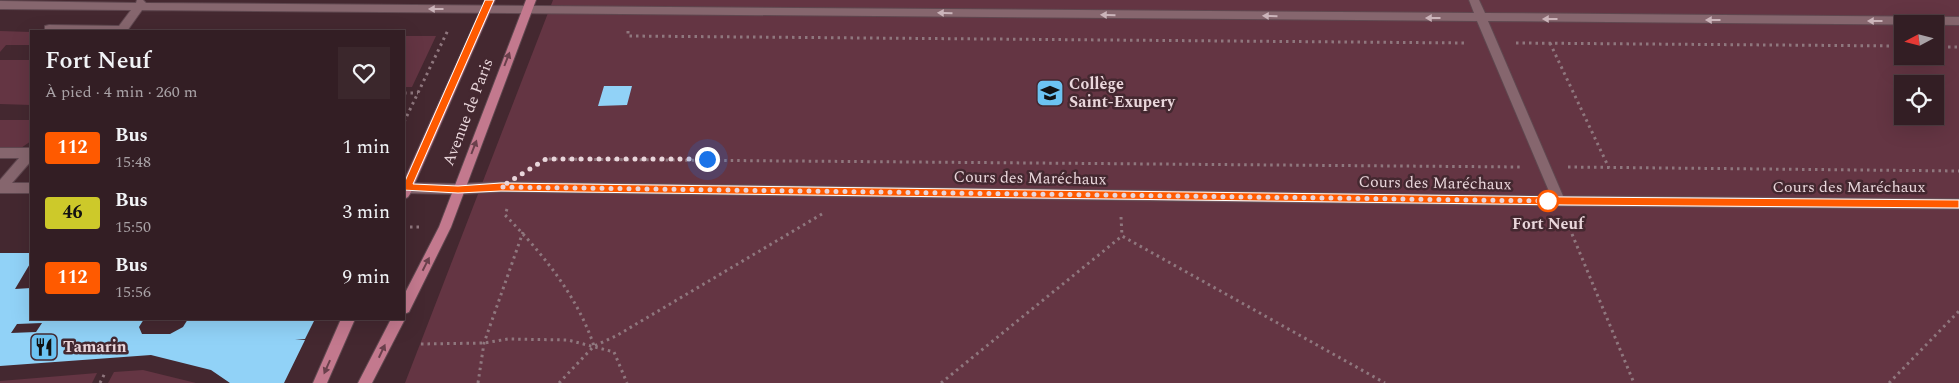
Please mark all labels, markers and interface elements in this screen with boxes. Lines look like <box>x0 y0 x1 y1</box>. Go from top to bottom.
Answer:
one-way arrow <box>428 5 444 13</box>
one-way arrow <box>937 9 953 17</box>
one-way arrow <box>1099 11 1115 19</box>
one-way arrow <box>1262 12 1278 20</box>
one-way arrow <box>1424 14 1440 22</box>
one-way arrow <box>1542 15 1558 23</box>
north arrow <box>1894 15 1944 65</box>
map controls <box>1894 15 1944 125</box>
one-way arrow <box>1705 16 1721 24</box>
one-way arrow <box>1867 16 1883 24</box>
text: Fort Neuf <box>45 43 151 79</box>
button: heart <box>338 47 390 99</box>
one-way arrow <box>503 51 511 66</box>
street label: Avenue de Paris <box>436 55 500 169</box>
place label: Collège Saint-Exupery <box>1069 72 1176 114</box>
button: locate <box>1894 75 1944 125</box>
school or university icon: Collège Saint-Exupery <box>1035 78 1065 108</box>
text: À pied · 4 min · 260 m <box>45 80 198 104</box>
text: Bus <box>115 121 148 150</box>
text: 1 min <box>342 133 390 162</box>
text: 112 <box>57 134 88 161</box>
one-way arrow <box>470 139 478 154</box>
your location <box>695 147 720 172</box>
text: 15:48 <box>115 150 151 174</box>
street label: Cours des Maréchaux <box>953 165 1107 191</box>
street label: Cours des Maréchaux <box>1358 170 1512 196</box>
street label: Cours des Maréchaux <box>1773 175 1926 199</box>
text: Bus <box>115 186 148 215</box>
marker: Fort Neuf <box>1537 190 1559 212</box>
text: 3 min <box>342 198 390 227</box>
text: 46 <box>62 199 83 226</box>
place label: Fort Neuf <box>1512 212 1585 236</box>
text: 15:50 <box>115 215 151 239</box>
text: Bus <box>115 251 148 280</box>
one-way arrow <box>422 257 430 271</box>
text: 9 min <box>342 263 390 292</box>
text: 112 <box>57 264 88 291</box>
text: 15:56 <box>115 280 151 304</box>
restaurant icon: Tamarin <box>29 332 59 362</box>
place label: Tamarin <box>63 335 127 359</box>
one-way arrow <box>378 344 386 358</box>
one-way arrow <box>322 360 330 374</box>

